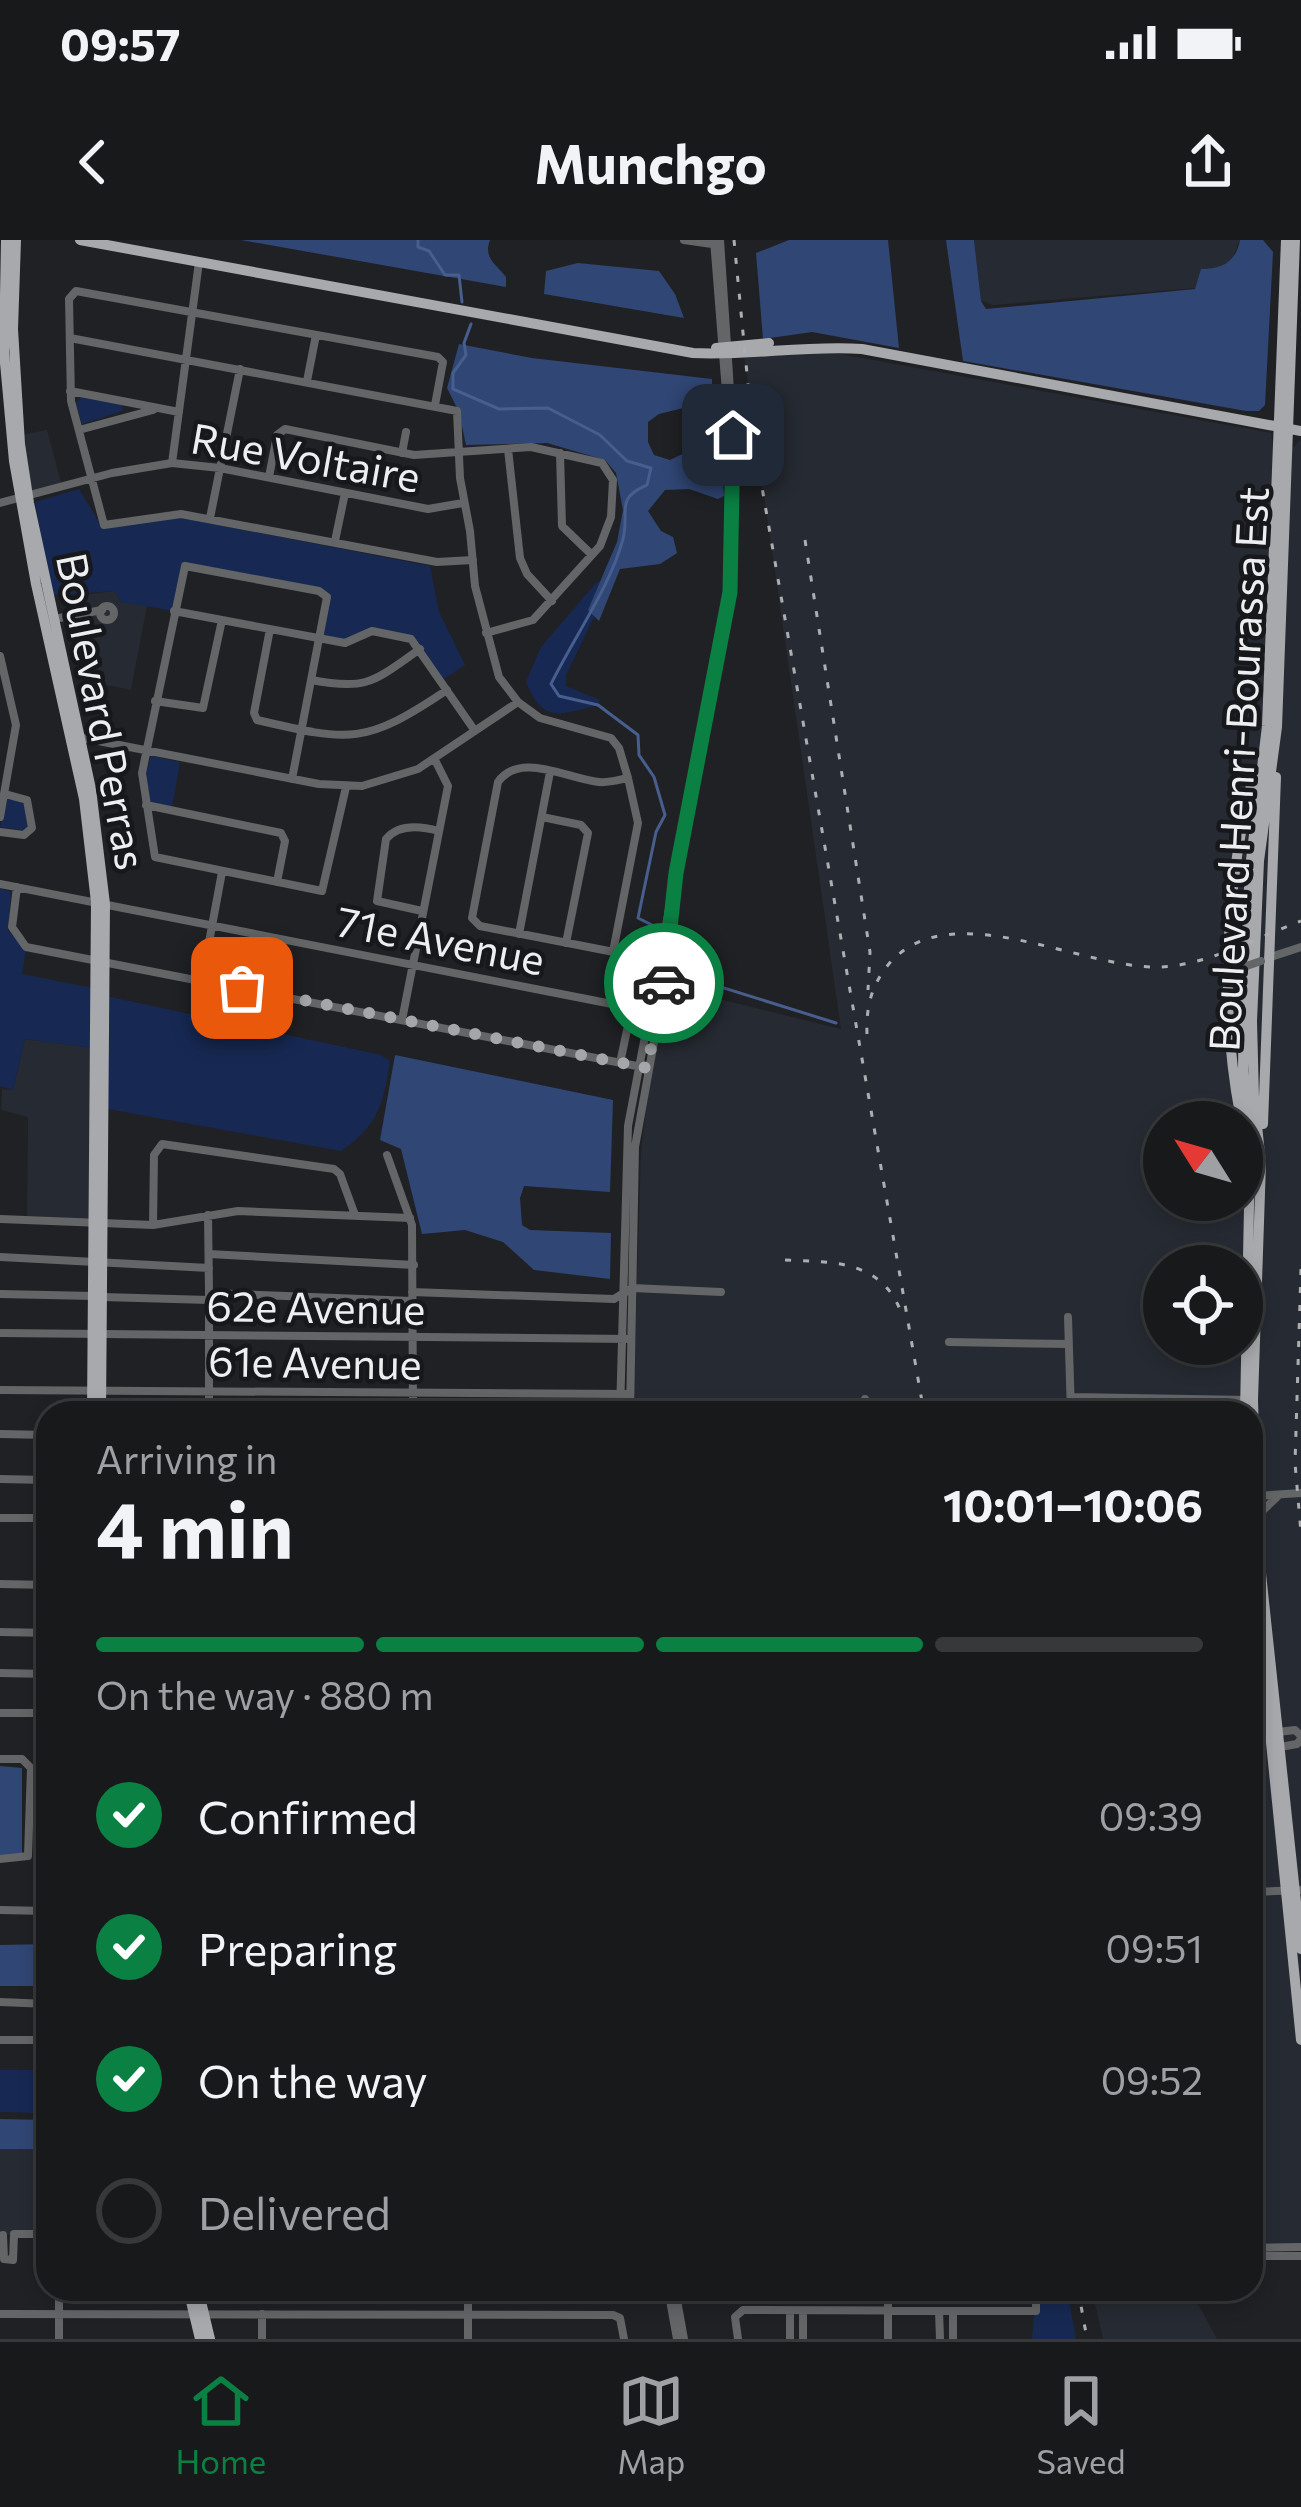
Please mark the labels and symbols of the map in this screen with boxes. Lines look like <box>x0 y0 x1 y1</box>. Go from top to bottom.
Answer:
pin <box>682 384 784 486</box>
street label: Rue Voltaire <box>188 410 424 502</box>
street label: Boulevard Henri-Bourassa Est <box>1196 485 1278 1053</box>
street label: Boulevard Perras <box>47 548 159 874</box>
street label: 71e Avenue <box>333 893 549 985</box>
courier <box>604 923 724 1043</box>
pin <box>191 937 293 1039</box>
north arrow <box>1143 1101 1263 1221</box>
street label: 62e Avenue <box>206 1278 426 1334</box>
street label: 61e Avenue <box>208 1333 422 1389</box>

